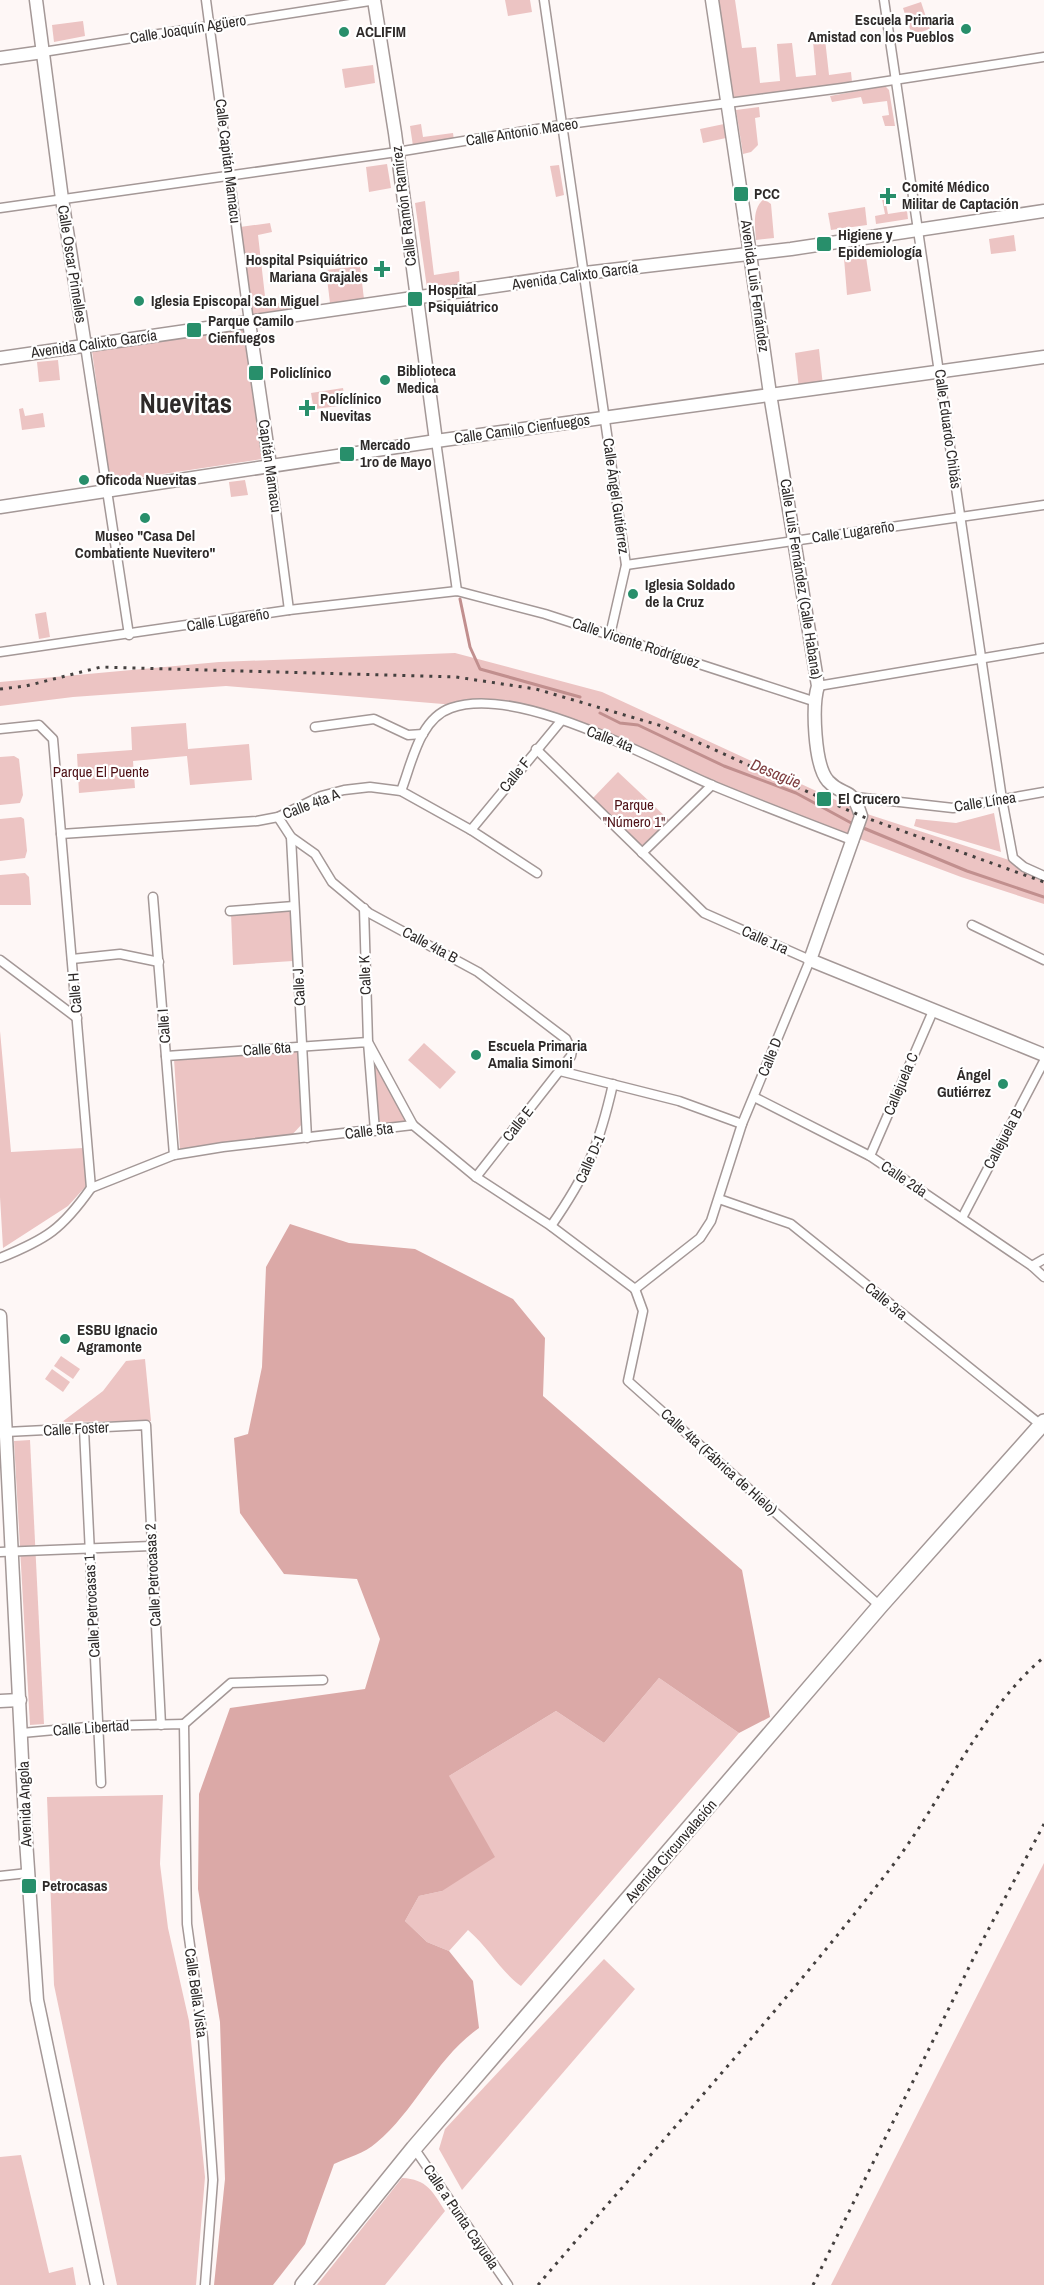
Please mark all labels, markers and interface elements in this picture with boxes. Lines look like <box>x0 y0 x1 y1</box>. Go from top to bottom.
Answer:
street label: Calle Joaquín Agüero <box>128 9 248 48</box>
place label: Escuela Primaria Amistad con los Pueblos <box>808 9 954 47</box>
place label: ACLIFIM <box>356 21 406 42</box>
marker: Escuela Primaria Amistad con los Pueblos <box>959 22 973 36</box>
marker: ACLIFIM <box>337 25 351 39</box>
street label: Calle Capitán Mamacu <box>210 98 247 224</box>
street label: Calle Antonio Maceo <box>464 112 580 151</box>
street label: Calle Ramón Ramírez <box>386 145 421 267</box>
place label: Comité Médico Militar de Captación <box>902 176 1019 214</box>
place label: PCC <box>754 183 780 204</box>
marker: PCC <box>732 185 750 203</box>
marker: Comité Médico Militar de Captación <box>879 187 897 205</box>
street label: Calle Oscar Primelles <box>53 204 92 324</box>
street label: Avenida Luis Fernández <box>736 218 775 353</box>
place label: Higiene y Epidemiología <box>838 224 922 262</box>
marker: Higiene y Epidemiología <box>815 235 833 253</box>
place label: Hospital Psiquiátrico Mariana Grajales <box>246 249 368 287</box>
street label: Avenida Calixto García <box>510 256 639 295</box>
marker: Hospital Psiquiátrico Mariana Grajales <box>373 260 391 278</box>
place label: Hospital Psiquiátrico <box>428 279 498 317</box>
place label: Iglesia Episcopal San Miguel <box>151 290 319 311</box>
marker: Hospital Psiquiátrico <box>406 290 424 308</box>
marker: Iglesia Episcopal San Miguel <box>132 294 146 308</box>
place label: Parque Camilo Cienfuegos <box>208 310 294 348</box>
marker: Parque Camilo Cienfuegos <box>185 321 203 339</box>
street label: Avenida Calixto García <box>29 324 158 363</box>
place label: Biblioteca Medica <box>397 360 456 398</box>
place label: Policlínico <box>270 362 332 383</box>
marker: Policlínico <box>247 364 265 382</box>
street label: Calle Eduardo Chibás <box>930 368 967 490</box>
marker: Biblioteca Medica <box>378 373 392 387</box>
district label: Nuevitas <box>140 385 232 421</box>
place label: Políclínico Nuevitas <box>320 388 382 426</box>
marker: Políclínico Nuevitas <box>298 399 316 417</box>
street label: Calle Camilo Cienfuegos <box>453 409 591 448</box>
street label: Capitán Mamacu <box>254 418 287 514</box>
place label: Mercado 1ro de Mayo <box>360 434 432 472</box>
street label: Calle Ángel Gutiérrez <box>598 437 635 555</box>
marker: Mercado 1ro de Mayo <box>338 445 356 463</box>
place label: Oficoda Nuevitas <box>96 469 197 490</box>
marker: Oficoda Nuevitas <box>77 473 91 487</box>
street label: Calle Luis Fernández (Calle Habana) <box>775 477 828 681</box>
marker: Museo "Casa Del Combatiente Nuevitero" <box>138 511 152 525</box>
street label: Calle Lugareño <box>810 515 896 548</box>
place label: Museo "Casa Del Combatiente Nuevitero" <box>75 525 215 563</box>
place label: Iglesia Soldado de la Cruz <box>645 574 735 612</box>
marker: Iglesia Soldado de la Cruz <box>626 587 640 601</box>
street label: Calle Lugareño <box>185 603 271 636</box>
street label: Calle Vicente Rodríguez <box>570 612 703 673</box>
street label: Calle 4ta <box>584 720 637 757</box>
street label: Calle F <box>494 753 535 796</box>
water label: Desagüe <box>748 753 804 793</box>
park label: Parque El Puente <box>53 761 149 782</box>
street label: Calle 4ta A <box>279 783 343 824</box>
street label: Calle Línea <box>953 786 1017 817</box>
place label: El Crucero <box>838 788 900 809</box>
marker: El Crucero <box>815 790 833 808</box>
park label: Parque "Número 1" <box>603 794 665 832</box>
street label: Calle 1ra <box>738 920 792 959</box>
street label: Calle 4ta B <box>399 921 462 968</box>
street label: Calle K <box>353 954 376 995</box>
street label: Calle J <box>287 968 310 1006</box>
street label: Calle H <box>62 972 87 1014</box>
street label: Calle I <box>152 1008 175 1044</box>
street label: Calle D <box>752 1034 787 1079</box>
place label: Escuela Primaria Amalia Simoni <box>488 1035 587 1073</box>
street label: Calle 6ta <box>242 1036 292 1061</box>
marker: Escuela Primaria Amalia Simoni <box>469 1048 483 1062</box>
street label: Callejuela C <box>878 1049 923 1118</box>
place label: Ángel Gutiérrez <box>937 1064 991 1102</box>
marker: Ángel Gutiérrez <box>996 1077 1010 1091</box>
street label: Calle E <box>497 1102 538 1146</box>
street label: Callejuela B <box>978 1105 1027 1173</box>
street label: Calle 5ta <box>344 1117 394 1144</box>
street label: Calle D-1 <box>570 1131 610 1186</box>
street label: Calle 2da <box>877 1155 932 1202</box>
street label: Calle 3ra <box>861 1277 912 1324</box>
place label: ESBU Ignacio Agramonte <box>77 1319 158 1357</box>
marker: ESBU Ignacio Agramonte <box>58 1332 72 1346</box>
street label: Calle 4ta (Fábrica de Hielo) <box>656 1403 782 1520</box>
street label: Calle Foster <box>43 1416 109 1441</box>
street label: Calle Petrocasas 2 <box>139 1523 166 1627</box>
street label: Calle Petrocasas 1 <box>78 1554 105 1658</box>
street label: Calle Libertad <box>52 1714 130 1741</box>
street label: Avenida Angola <box>13 1761 37 1848</box>
street label: Avenida Circunvalación <box>619 1795 721 1908</box>
place label: Petrocasas <box>42 1875 108 1896</box>
marker: Petrocasas <box>20 1877 38 1895</box>
street label: Calle Bella Vista <box>180 1947 213 2039</box>
street label: Calle a Punta Cayuela <box>418 2160 504 2273</box>

